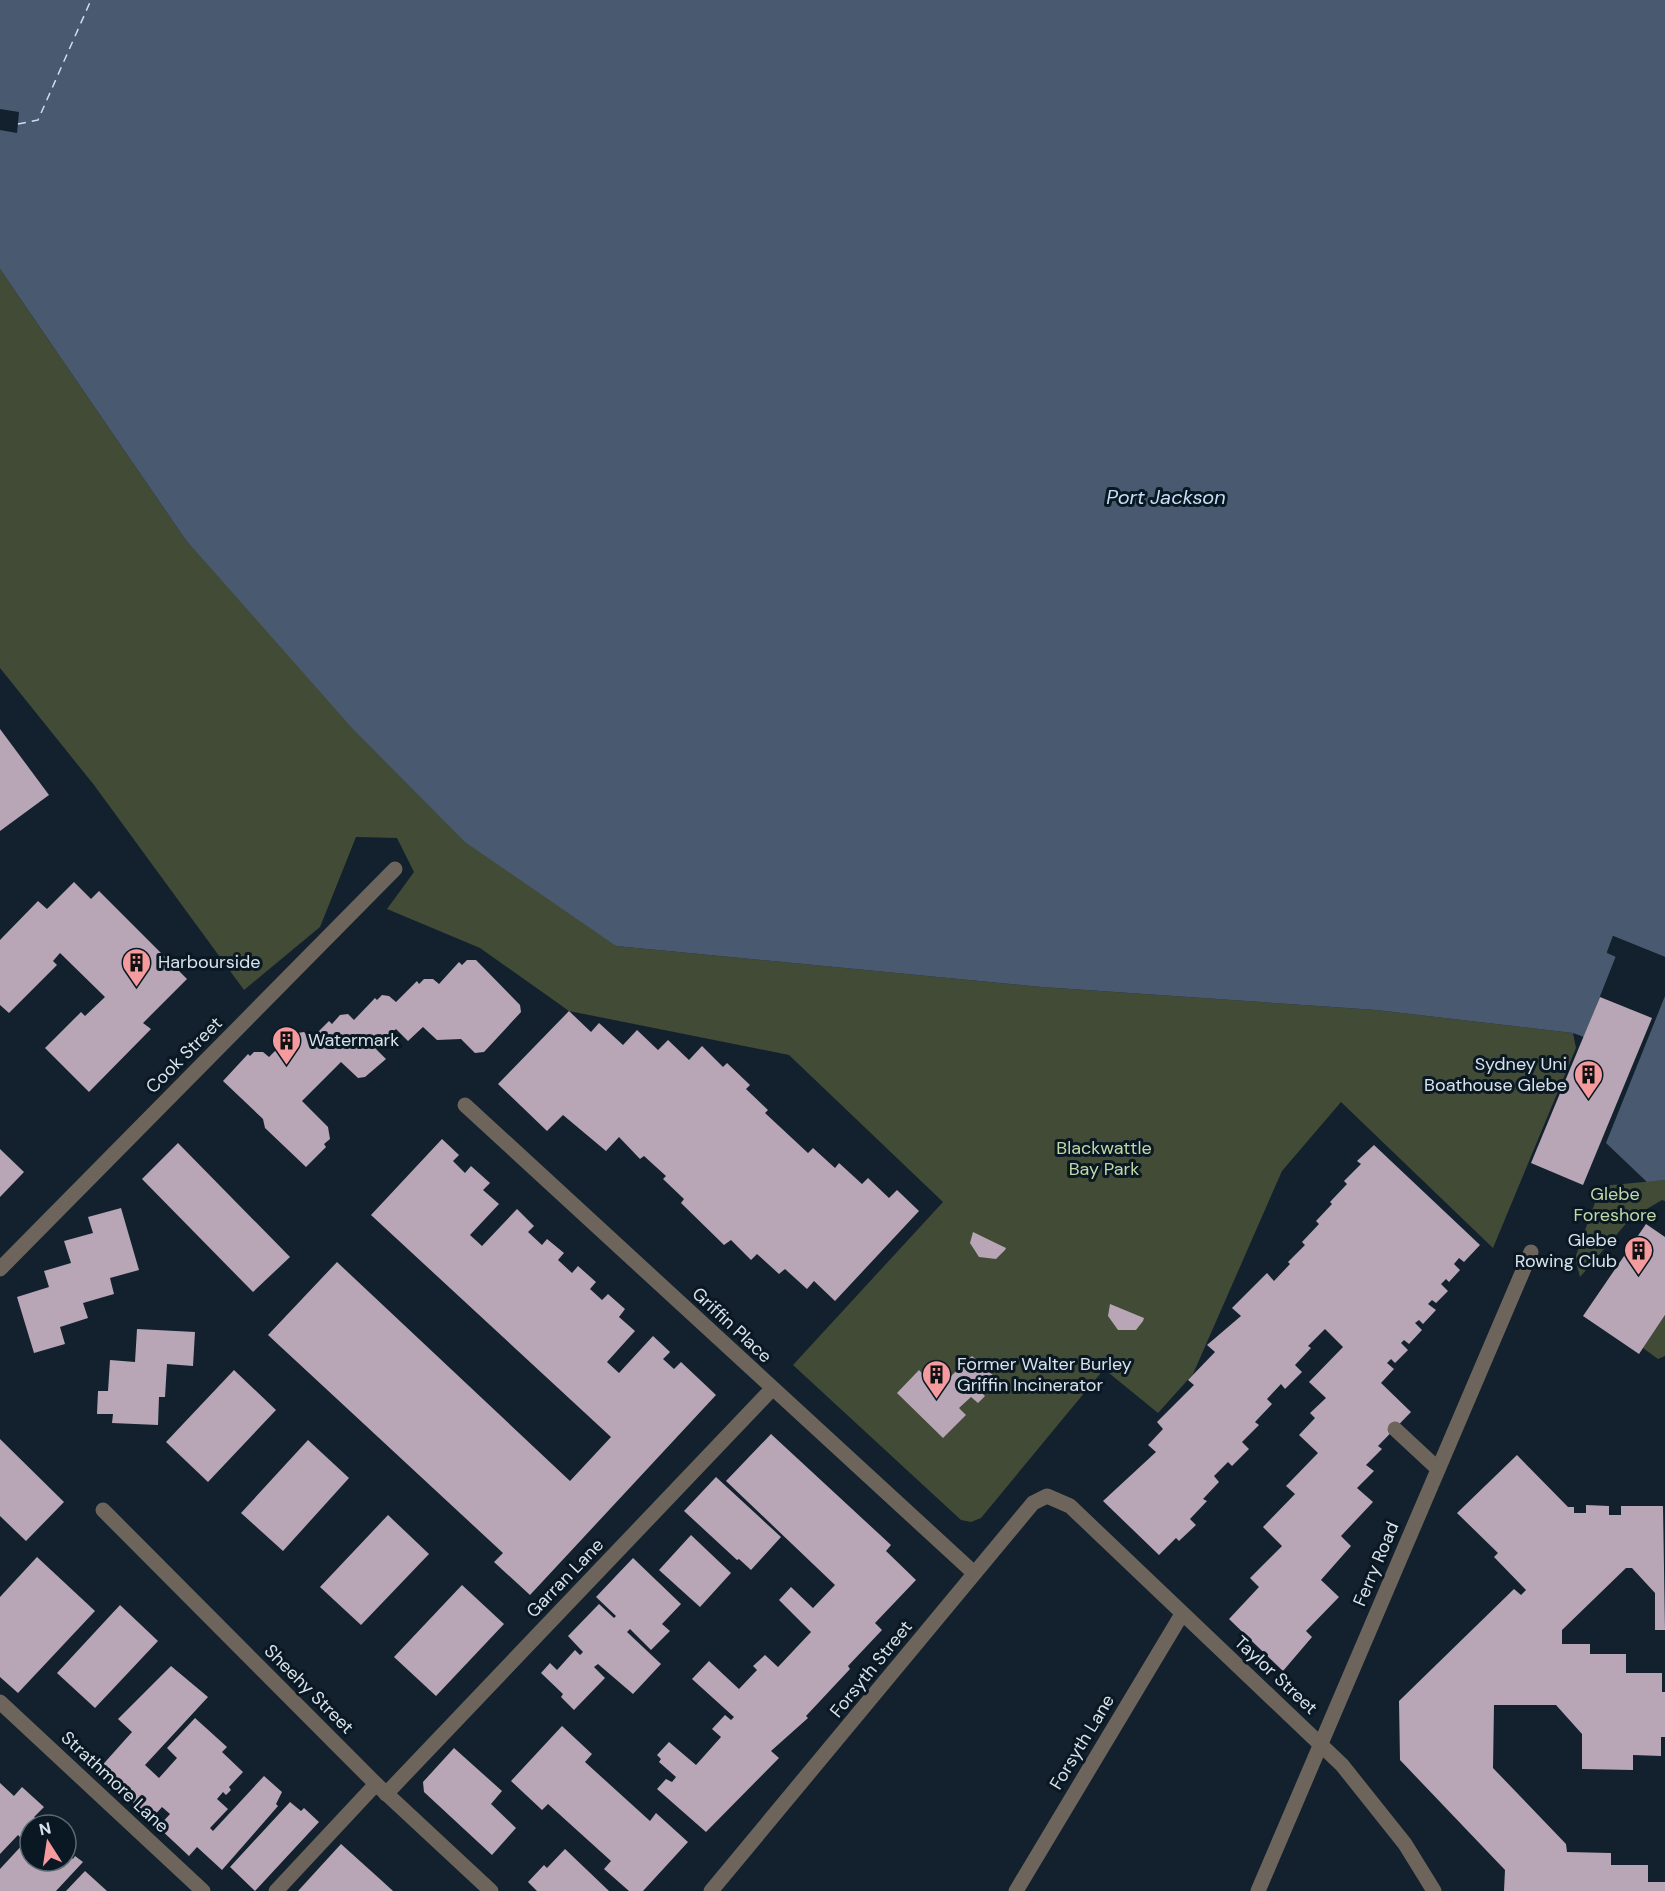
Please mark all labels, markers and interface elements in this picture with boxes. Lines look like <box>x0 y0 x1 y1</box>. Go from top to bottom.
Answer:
water label: Port Jackson <box>1106 484 1226 510</box>
building icon: Harbourside <box>121 946 153 988</box>
place label: Harbourside <box>158 950 261 974</box>
street label: Cook Street <box>140 1011 228 1099</box>
building icon: Watermark <box>271 1024 303 1066</box>
place label: Watermark <box>308 1028 399 1052</box>
place label: Sydney Uni Boathouse Glebe <box>1424 1052 1567 1097</box>
building icon: Sydney Uni Boathouse Glebe <box>1572 1058 1604 1100</box>
park label: Blackwattle Bay Park <box>1056 1136 1152 1181</box>
park label: Glebe Foreshore <box>1573 1182 1657 1227</box>
place label: Glebe Rowing Club <box>1515 1228 1617 1273</box>
building icon: Glebe Rowing Club <box>1622 1234 1654 1276</box>
street label: Griffin Place <box>687 1282 777 1368</box>
place label: Former Walter Burley Griffin Incinerator <box>957 1352 1132 1397</box>
building icon: Former Walter Burley Griffin Incinerator <box>920 1358 952 1400</box>
street label: Ferry Road <box>1347 1518 1405 1610</box>
street label: Garran Lane <box>521 1533 609 1623</box>
street label: Forsyth Street <box>824 1615 918 1723</box>
street label: Taylor Street <box>1229 1630 1323 1720</box>
street label: Sheehy Street <box>259 1639 359 1739</box>
street label: Forsyth Lane <box>1044 1690 1120 1794</box>
street label: Strathmore Lane <box>56 1726 174 1838</box>
north arrow <box>18 1813 78 1873</box>
text: N <box>37 1817 53 1840</box>

